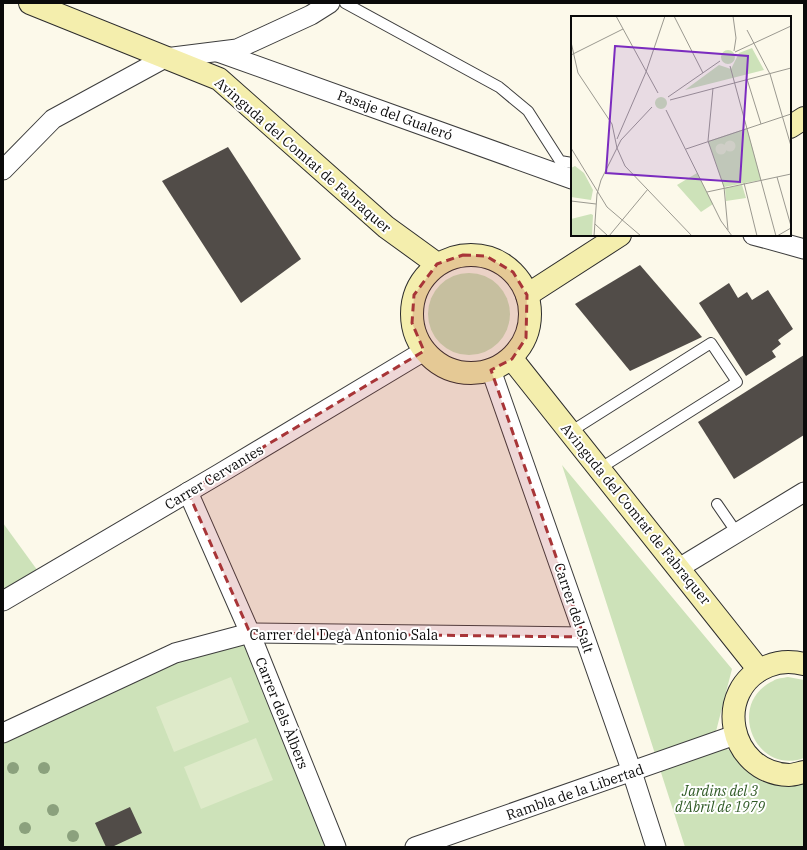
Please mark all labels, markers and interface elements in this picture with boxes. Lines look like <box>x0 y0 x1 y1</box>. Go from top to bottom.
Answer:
inset map <box>571 16 791 236</box>
street label: Avinguda del Comtat de Fabraquer <box>211 73 396 237</box>
street label: Pasaje del Gualeró <box>335 86 455 144</box>
street label: Avinguda del Comtat de Fabraquer <box>557 420 715 609</box>
street label: Carrer Cervantes <box>161 440 267 514</box>
street label: Carrer del Salt <box>550 560 598 656</box>
street label: Carrer del Degà Antonio Sala <box>250 626 439 644</box>
street label: Carrer dels Àlbers <box>251 654 314 772</box>
street label: Rambla de la Libertad <box>504 760 647 824</box>
park label: Jardins del 3 d'Abril de 1979 <box>675 782 765 816</box>

